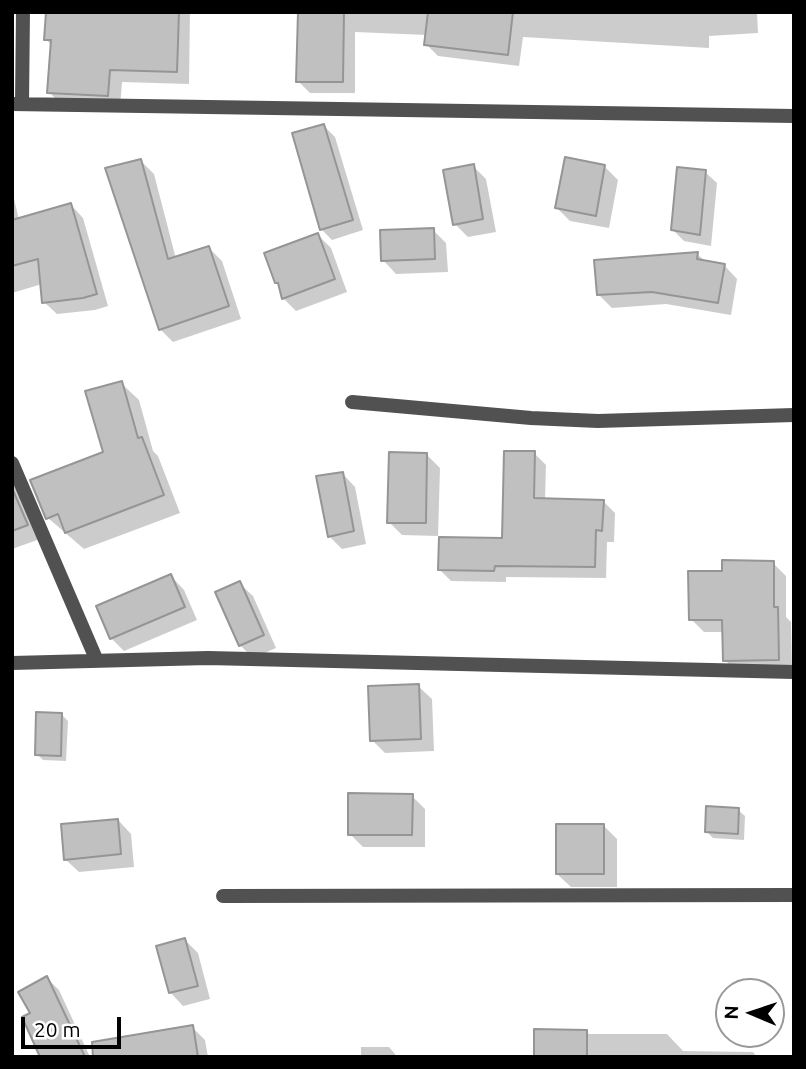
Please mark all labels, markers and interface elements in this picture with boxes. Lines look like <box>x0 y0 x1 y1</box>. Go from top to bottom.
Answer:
north arrow <box>715 978 785 1048</box>
scale bar <box>24 1002 124 1046</box>
text: N <box>720 1005 742 1020</box>
text: 20 m <box>34 1017 81 1041</box>

